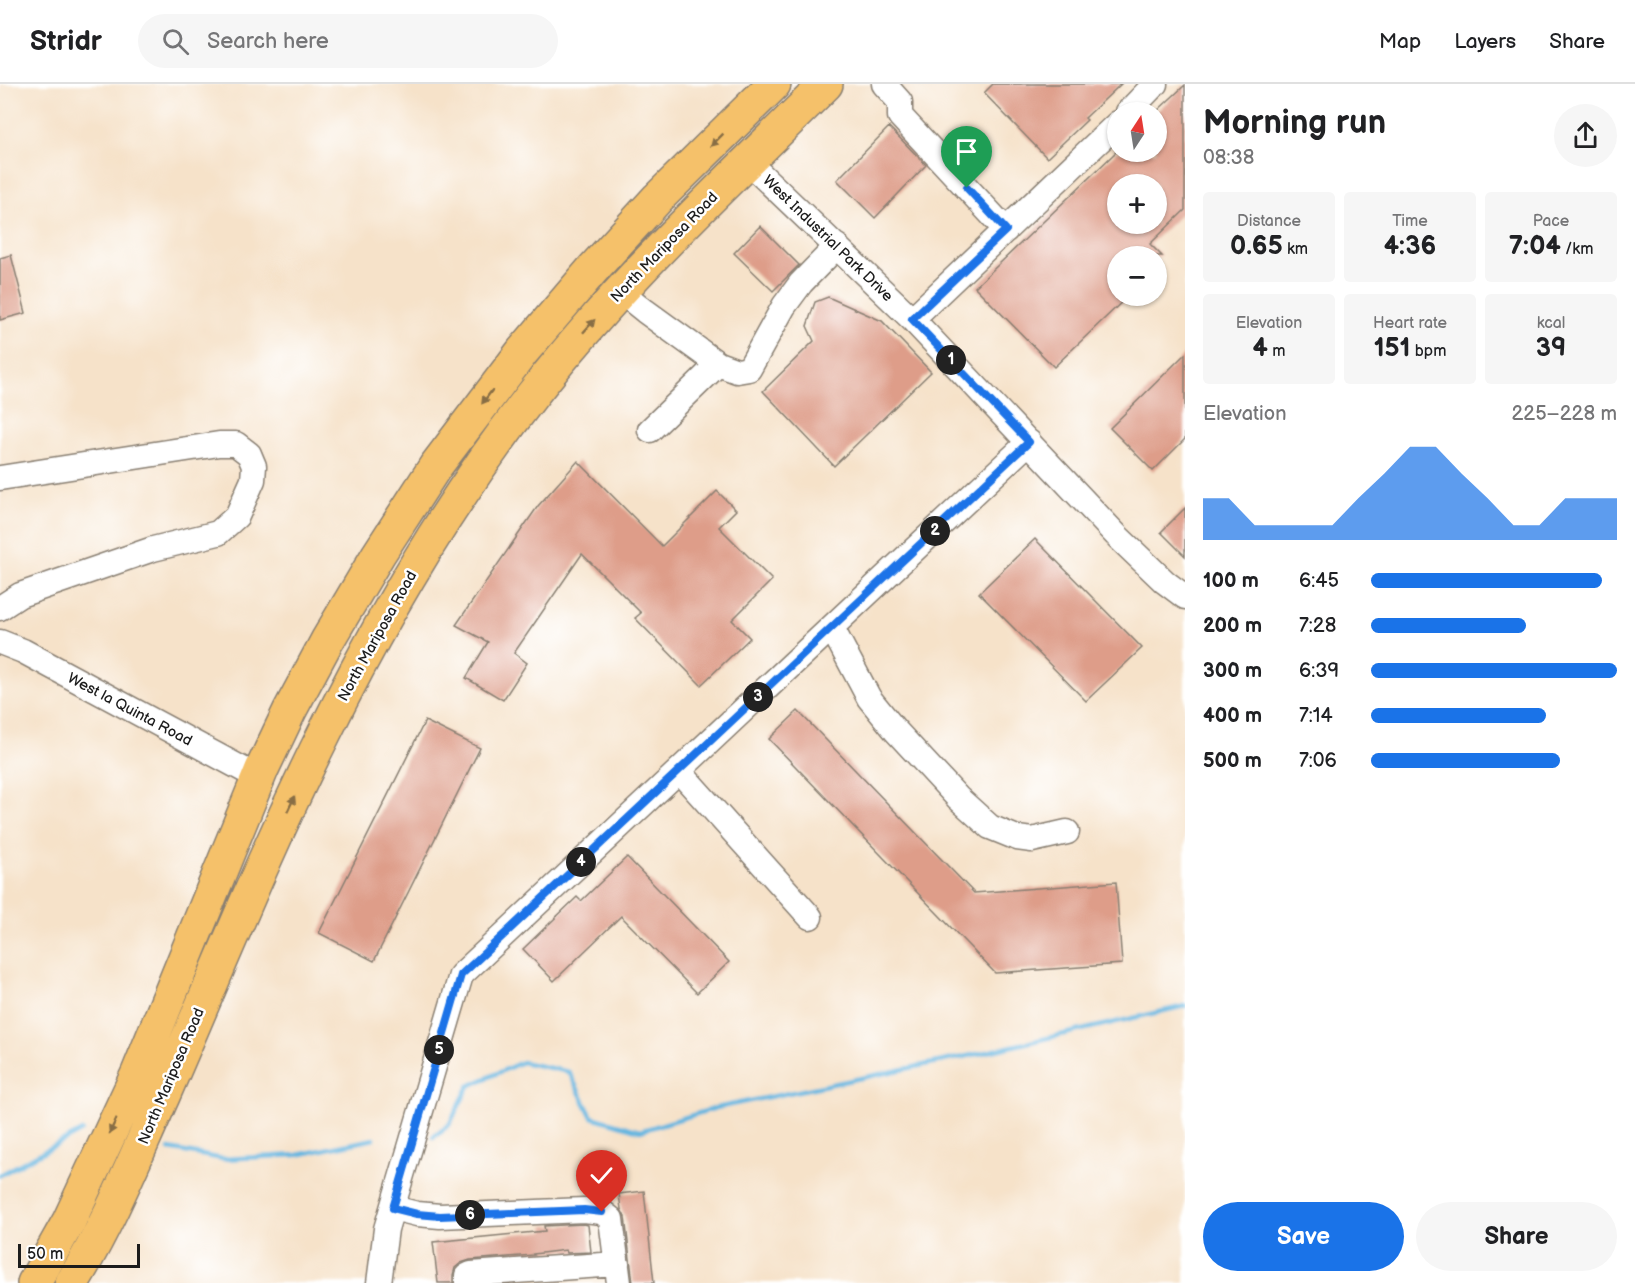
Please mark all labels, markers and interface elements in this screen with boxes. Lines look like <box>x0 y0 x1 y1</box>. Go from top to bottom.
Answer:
search box <box>138 14 558 68</box>
text: Stridr <box>30 25 102 58</box>
icon: search <box>159 25 192 58</box>
text: Search here <box>207 28 329 55</box>
text: Map <box>1379 29 1421 54</box>
text: Layers <box>1454 29 1516 54</box>
text: Share <box>1549 29 1605 54</box>
north arrow <box>1107 102 1167 162</box>
map controls <box>1107 102 1167 306</box>
text: Morning run <box>1203 103 1386 143</box>
button: share <box>1554 104 1617 167</box>
pin <box>941 126 992 188</box>
one-way arrow <box>710 132 724 146</box>
icon: arrive <box>950 135 983 168</box>
text: 08:38 <box>1203 146 1254 170</box>
street label: West Industrial Park Drive <box>758 171 897 306</box>
button: + <box>1107 174 1167 234</box>
street label: North Mariposa Road <box>607 188 722 307</box>
text: Distance <box>1237 212 1301 231</box>
text: Time <box>1392 212 1428 231</box>
text: Pace <box>1533 212 1569 231</box>
text: 0.65 <box>1230 231 1283 262</box>
text: 4:36 <box>1384 231 1436 262</box>
text: 7:04 <box>1509 231 1561 262</box>
text: km <box>1283 240 1308 259</box>
text: /km <box>1561 240 1593 259</box>
button: − <box>1107 246 1167 306</box>
text: Elevation <box>1236 314 1302 333</box>
text: Heart rate <box>1373 314 1447 333</box>
text: kcal <box>1537 314 1565 333</box>
one-way arrow <box>582 319 595 334</box>
text: 4 <box>1253 333 1268 364</box>
text: 151 <box>1374 333 1411 364</box>
text: 39 <box>1536 333 1566 364</box>
text: m <box>1268 342 1285 361</box>
text: bpm <box>1411 342 1446 361</box>
pin: 1 <box>936 345 966 375</box>
text: 1 <box>948 350 954 369</box>
one-way arrow <box>481 389 493 405</box>
text: Elevation <box>1203 402 1286 426</box>
text: 225–228 m <box>1512 402 1617 426</box>
pin: 2 <box>920 516 950 546</box>
text: 2 <box>930 521 940 540</box>
street label: North Mariposa Road <box>334 568 421 705</box>
text: 100 m <box>1203 569 1259 593</box>
text: 6:45 <box>1299 569 1339 593</box>
text: 200 m <box>1203 614 1262 638</box>
text: 7:28 <box>1299 614 1336 638</box>
text: 300 m <box>1203 659 1262 683</box>
text: 6:39 <box>1299 659 1339 683</box>
street label: West la Quinta Road <box>64 669 195 750</box>
pin: 3 <box>743 682 773 712</box>
text: 3 <box>753 687 763 706</box>
text: 400 m <box>1203 704 1262 728</box>
text: 7:14 <box>1299 704 1333 728</box>
text: 500 m <box>1203 749 1262 773</box>
text: 7:06 <box>1299 749 1337 773</box>
one-way arrow <box>287 796 296 813</box>
pin: 4 <box>566 847 596 877</box>
text: 4 <box>576 852 586 871</box>
street label: North Mariposa Road <box>134 1005 209 1147</box>
pin: 5 <box>424 1035 454 1065</box>
text: 5 <box>434 1040 444 1059</box>
one-way arrow <box>109 1117 118 1134</box>
pin <box>576 1150 627 1212</box>
icon: check <box>585 1159 618 1192</box>
pin: 6 <box>455 1200 485 1230</box>
button: Save <box>1203 1202 1404 1271</box>
button: Share <box>1416 1202 1617 1271</box>
text: 6 <box>465 1205 475 1224</box>
scale bar <box>18 1241 140 1268</box>
text: 50 m <box>27 1245 63 1264</box>

